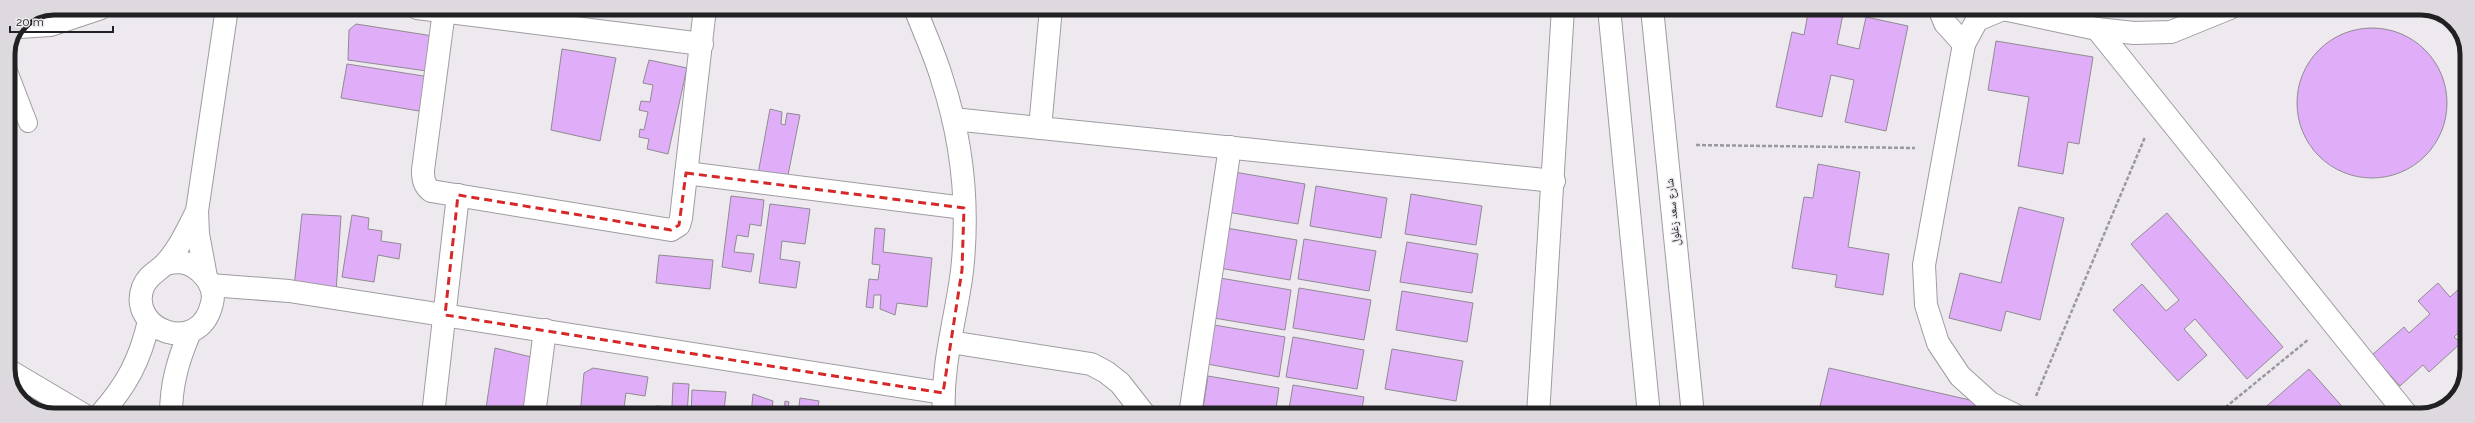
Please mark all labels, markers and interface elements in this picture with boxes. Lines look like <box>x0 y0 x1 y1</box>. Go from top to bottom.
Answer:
scale bar <box>10 8 113 34</box>
text: 20 m <box>16 15 44 29</box>
street label: شارع سعد زغلول <box>1663 178 1683 246</box>

